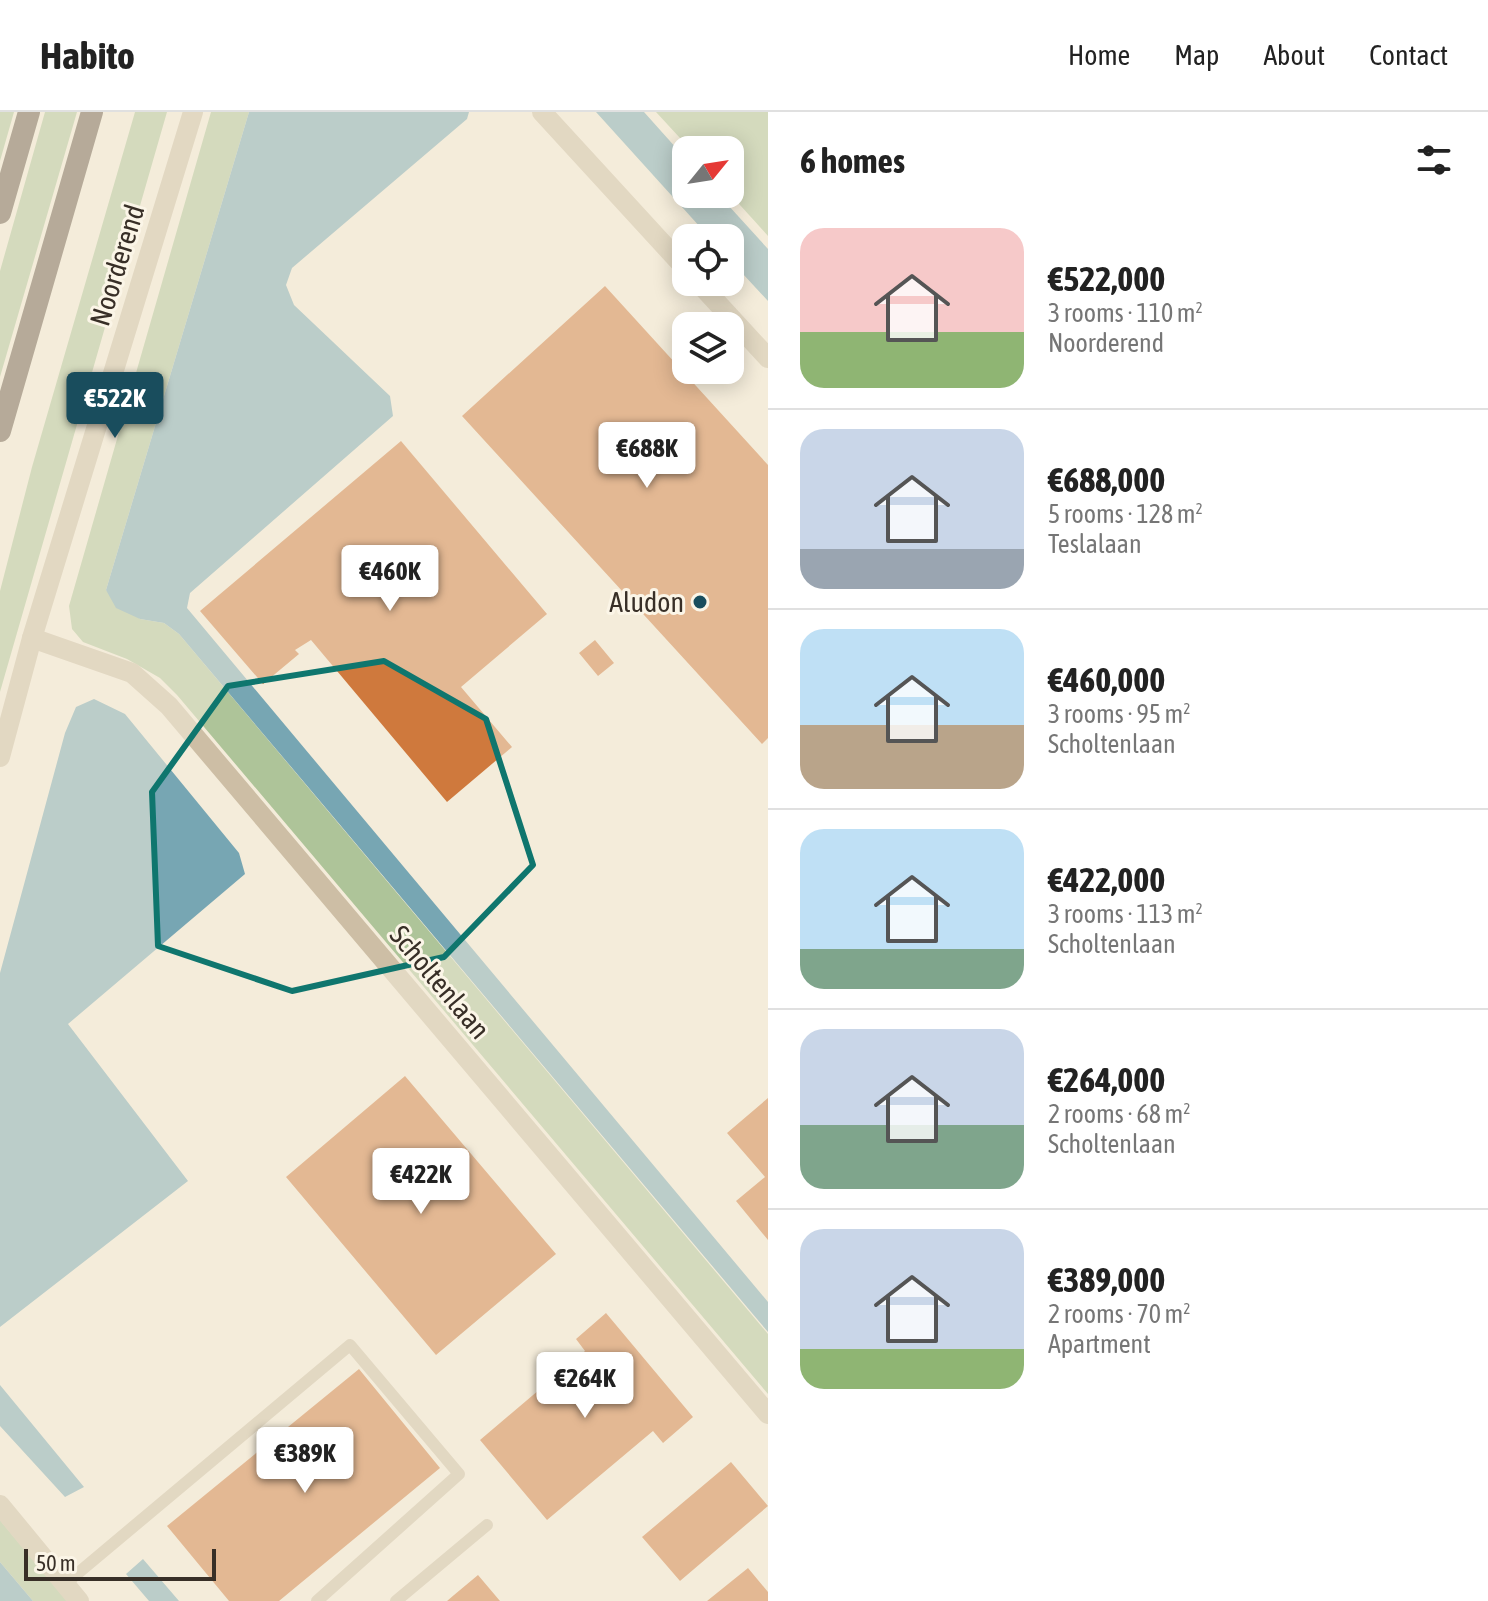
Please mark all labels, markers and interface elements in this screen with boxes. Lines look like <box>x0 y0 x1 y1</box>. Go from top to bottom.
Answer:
text: Habito <box>40 34 135 77</box>
text: Home <box>1068 39 1130 71</box>
text: Map <box>1174 39 1219 71</box>
text: About <box>1263 39 1325 71</box>
text: Contact <box>1369 39 1448 71</box>
north arrow <box>672 136 744 208</box>
map controls <box>672 136 744 384</box>
icon: filters <box>1412 138 1456 182</box>
text: 6 homes <box>800 141 905 180</box>
street label: Noorderend <box>83 201 151 329</box>
button: locate <box>672 224 744 296</box>
text: €522,000 <box>1048 259 1165 298</box>
icon: home <box>864 260 960 356</box>
text: 3 rooms · 110 m² <box>1048 298 1203 328</box>
button: layers <box>672 312 744 384</box>
text: Noorderend <box>1048 328 1164 358</box>
pin: €522K <box>59 372 171 440</box>
text: €522K <box>84 383 146 413</box>
pin: €688K <box>591 422 703 490</box>
text: €688K <box>616 433 678 463</box>
text: €688,000 <box>1048 460 1165 499</box>
icon: home <box>864 461 960 557</box>
text: 5 rooms · 128 m² <box>1048 499 1203 529</box>
text: Teslalaan <box>1048 529 1142 559</box>
pin: €460K <box>334 545 446 613</box>
text: €460K <box>359 556 421 586</box>
place label: Aludon <box>609 586 684 618</box>
marker: Aludon <box>691 593 709 611</box>
text: €460,000 <box>1048 660 1165 699</box>
icon: home <box>864 661 960 757</box>
text: 3 rooms · 95 m² <box>1048 699 1190 729</box>
text: Scholtenlaan <box>1048 729 1176 759</box>
text: €422,000 <box>1048 860 1165 899</box>
icon: home <box>864 861 960 957</box>
text: 3 rooms · 113 m² <box>1048 899 1203 929</box>
street label: Scholtenlaan <box>384 919 496 1045</box>
text: Scholtenlaan <box>1048 929 1176 959</box>
text: €264,000 <box>1048 1060 1165 1099</box>
icon: home <box>864 1061 960 1157</box>
text: 2 rooms · 68 m² <box>1048 1099 1190 1129</box>
text: Scholtenlaan <box>1048 1129 1176 1159</box>
pin: €422K <box>365 1148 477 1216</box>
text: €422K <box>390 1159 452 1189</box>
text: €389,000 <box>1048 1260 1165 1299</box>
icon: home <box>864 1261 960 1357</box>
text: 2 rooms · 70 m² <box>1048 1299 1190 1329</box>
text: Apartment <box>1048 1329 1151 1359</box>
pin: €264K <box>529 1352 641 1420</box>
text: €264K <box>554 1363 616 1393</box>
pin: €389K <box>249 1427 361 1495</box>
text: €389K <box>274 1438 336 1468</box>
scale bar <box>24 1545 216 1581</box>
text: 50 m <box>36 1550 76 1576</box>

